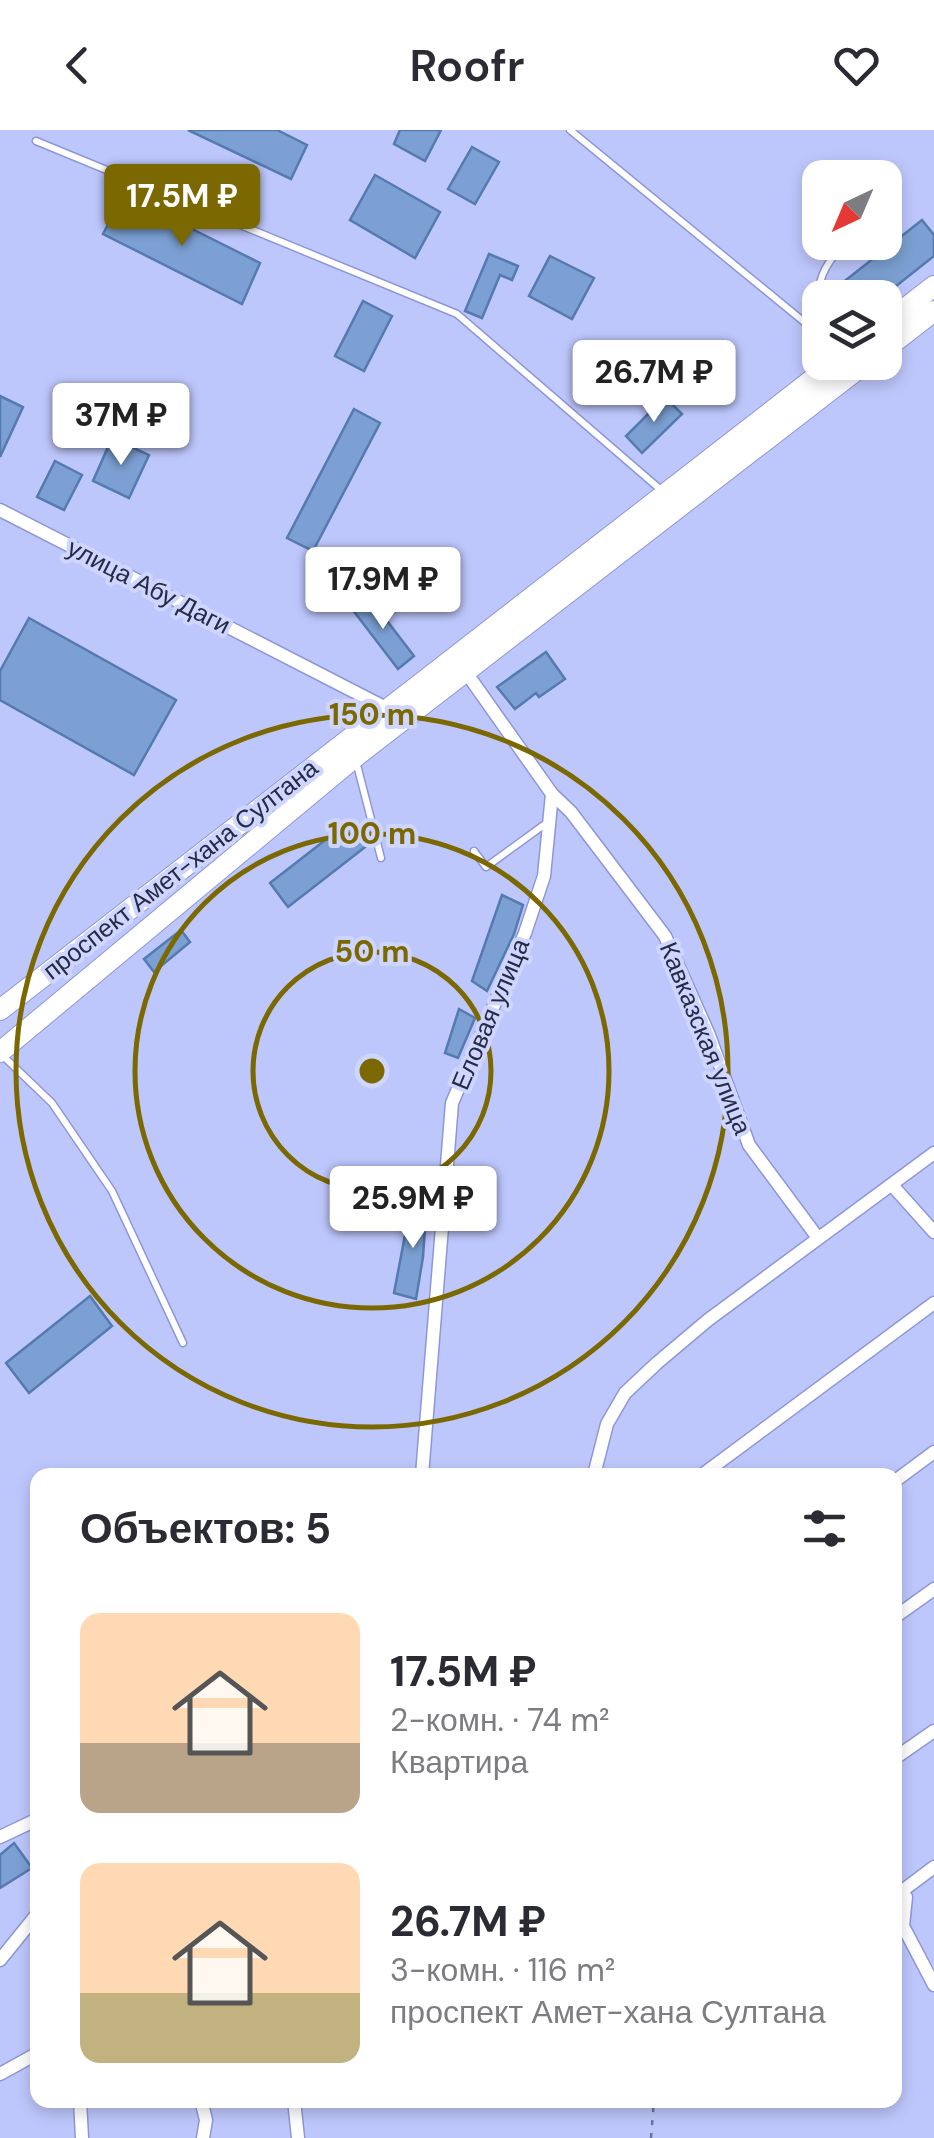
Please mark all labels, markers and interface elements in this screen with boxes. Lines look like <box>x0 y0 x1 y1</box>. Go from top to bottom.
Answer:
text: Roofr <box>409 36 525 95</box>
icon: back <box>50 38 105 93</box>
icon: heart <box>829 38 884 93</box>
north arrow <box>802 160 902 260</box>
map controls <box>802 160 902 380</box>
pin: 17.5M ₽ <box>90 164 274 249</box>
text: 17.5M ₽ <box>126 175 238 217</box>
button: layers <box>802 280 902 380</box>
pin: 26.7M ₽ <box>562 340 746 425</box>
text: 26.7M ₽ <box>595 351 713 393</box>
pin: 37M ₽ <box>51 383 191 468</box>
text: 37M ₽ <box>74 394 168 436</box>
street label: улица Абу Даги <box>62 531 236 642</box>
pin: 17.9M ₽ <box>291 547 475 632</box>
text: 17.9M ₽ <box>327 558 439 600</box>
text: 150 m <box>329 695 415 734</box>
street label: проспект Амет-хана Султана <box>36 752 325 987</box>
text: 100 m <box>328 814 416 853</box>
text: 50 m <box>334 932 410 971</box>
street label: Еловая улица <box>444 933 537 1095</box>
street label: Кавказская улица <box>652 937 759 1139</box>
centre of rings <box>354 1053 390 1089</box>
pin: 25.9M ₽ <box>321 1166 505 1251</box>
text: 25.9M ₽ <box>352 1177 474 1219</box>
text: Объектов: 5 <box>80 1501 331 1556</box>
icon: filters <box>797 1501 852 1556</box>
text: 17.5M ₽ <box>390 1644 537 1699</box>
icon: home <box>160 1653 280 1773</box>
text: 2-комн. · 74 m² <box>390 1699 609 1741</box>
text: Квартира <box>390 1741 528 1783</box>
text: 26.7M ₽ <box>390 1894 546 1949</box>
icon: home <box>160 1903 280 2023</box>
text: 3-комн. · 116 m² <box>390 1949 615 1991</box>
text: проспект Амет-хана Султана <box>390 1991 826 2033</box>

